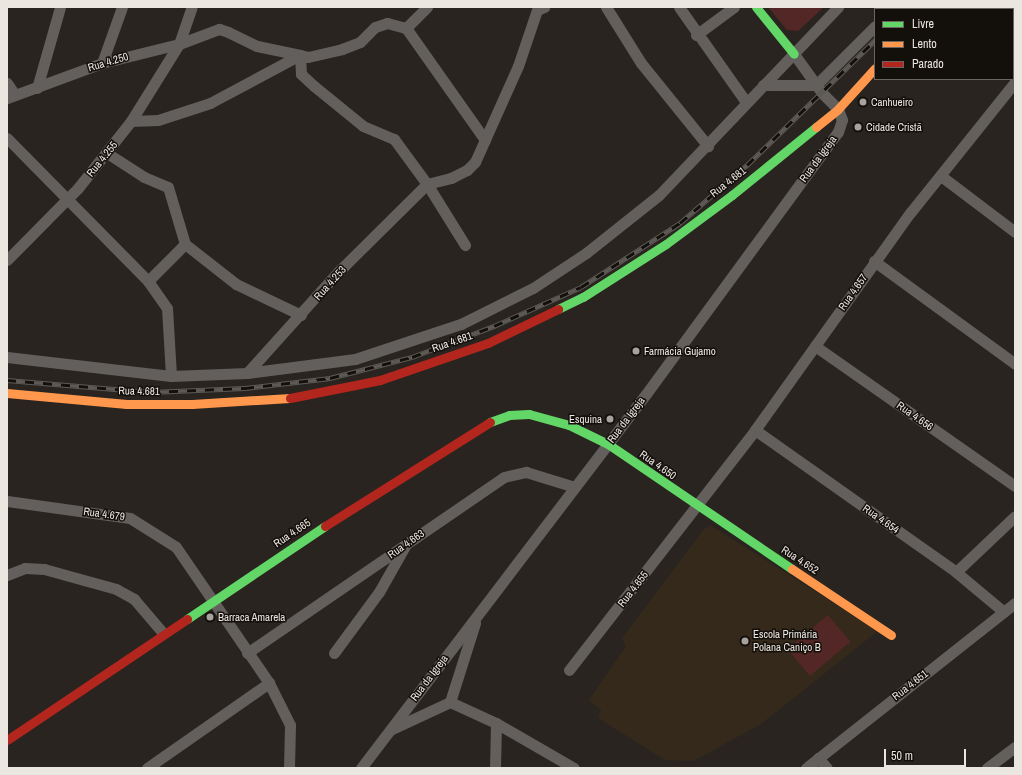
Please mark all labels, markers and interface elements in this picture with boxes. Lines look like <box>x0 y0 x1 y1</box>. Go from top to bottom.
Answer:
legend <box>874 8 1014 80</box>
text: Livre <box>912 16 934 32</box>
text: Lento <box>912 36 937 52</box>
street label: Rua 4.250 <box>86 50 130 74</box>
text: Parado <box>912 56 944 72</box>
place label: Canhueiro <box>871 95 913 109</box>
marker: Canhueiro <box>858 97 868 107</box>
place label: Cidade Cristã <box>866 120 922 134</box>
marker: Cidade Cristã <box>853 122 863 132</box>
street label: Rua da Igreja <box>797 133 839 185</box>
street label: Rua 4.255 <box>84 139 120 179</box>
street label: Rua 4.681 <box>708 164 748 200</box>
street label: Rua 4.253 <box>311 263 349 303</box>
street label: Rua 4.657 <box>836 271 870 313</box>
street label: Rua 4.681 <box>430 329 474 355</box>
place label: Farmácia Gujamo <box>644 344 716 358</box>
marker: Farmácia Gujamo <box>631 346 641 356</box>
street label: Rua 4.681 <box>118 384 160 398</box>
street label: Rua da Igreja <box>604 394 648 446</box>
street label: Rua 4.656 <box>894 399 936 433</box>
place label: Esquina <box>569 412 602 426</box>
marker: Esquina <box>605 414 615 424</box>
street label: Rua 4.650 <box>637 448 679 482</box>
street label: Rua 4.654 <box>860 502 902 536</box>
street label: Rua 4.679 <box>82 505 126 523</box>
street label: Rua 4.665 <box>271 516 313 550</box>
street label: Rua 4.663 <box>385 527 427 561</box>
street label: Rua 4.652 <box>779 543 821 577</box>
street label: Rua 4.655 <box>615 569 651 609</box>
place label: Barraca Amarela <box>218 610 286 624</box>
marker: Barraca Amarela <box>205 612 215 622</box>
place label: Escola Primária Polana Caniço B <box>753 628 821 654</box>
marker: Escola Primária Polana Caniço B <box>740 636 750 646</box>
street label: Rua da Igreja <box>407 652 451 704</box>
street label: Rua 4.651 <box>890 667 930 703</box>
scale bar <box>886 741 968 767</box>
text: 50 m <box>891 748 913 764</box>

